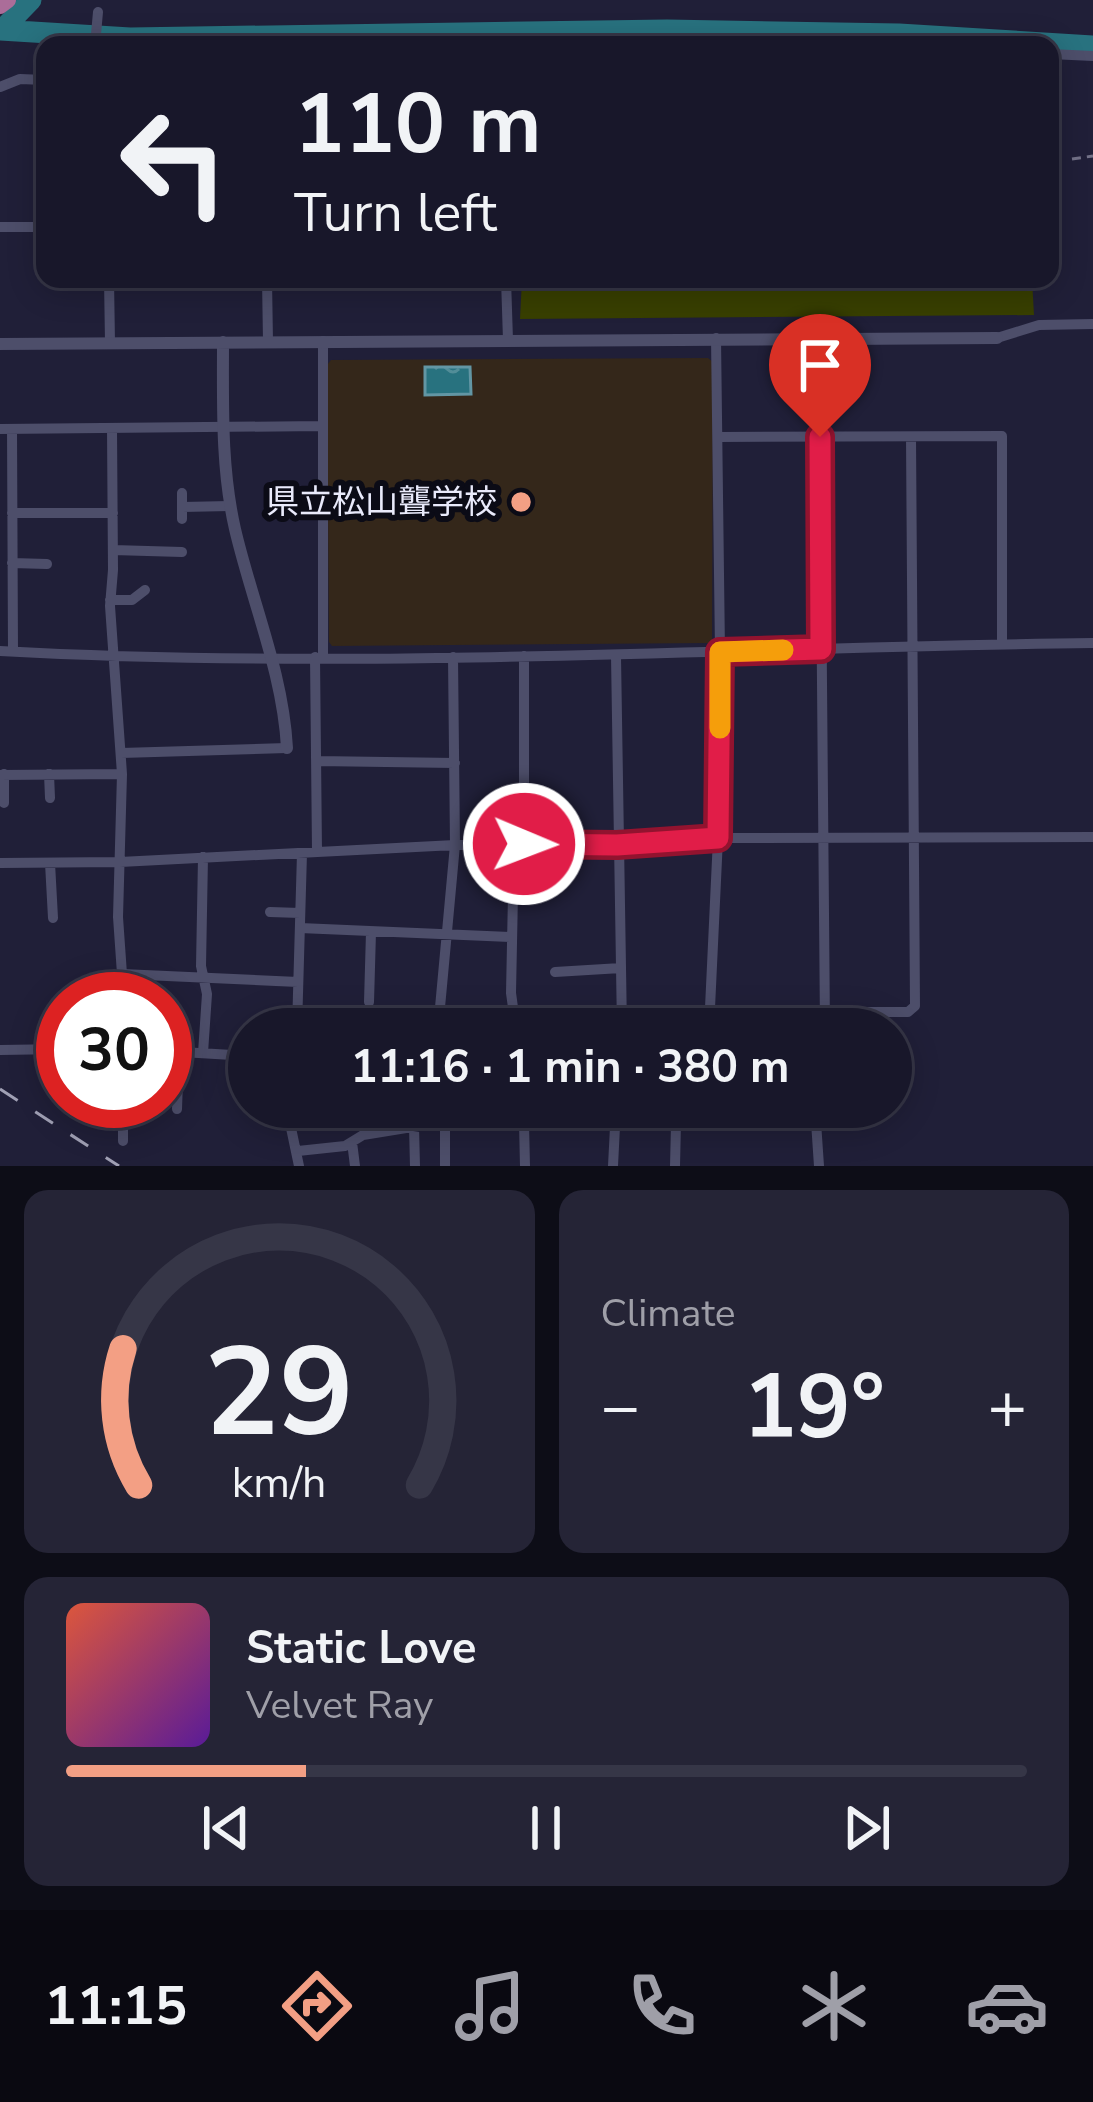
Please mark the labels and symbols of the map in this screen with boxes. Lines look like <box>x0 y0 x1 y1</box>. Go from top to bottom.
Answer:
pin <box>769 314 871 437</box>
place label: 県立松山聾学校 <box>266 480 497 525</box>
marker: 県立松山聾学校 <box>508 489 534 515</box>
position arrow <box>461 781 587 907</box>
speed limit sign: 30 <box>36 972 192 1128</box>

